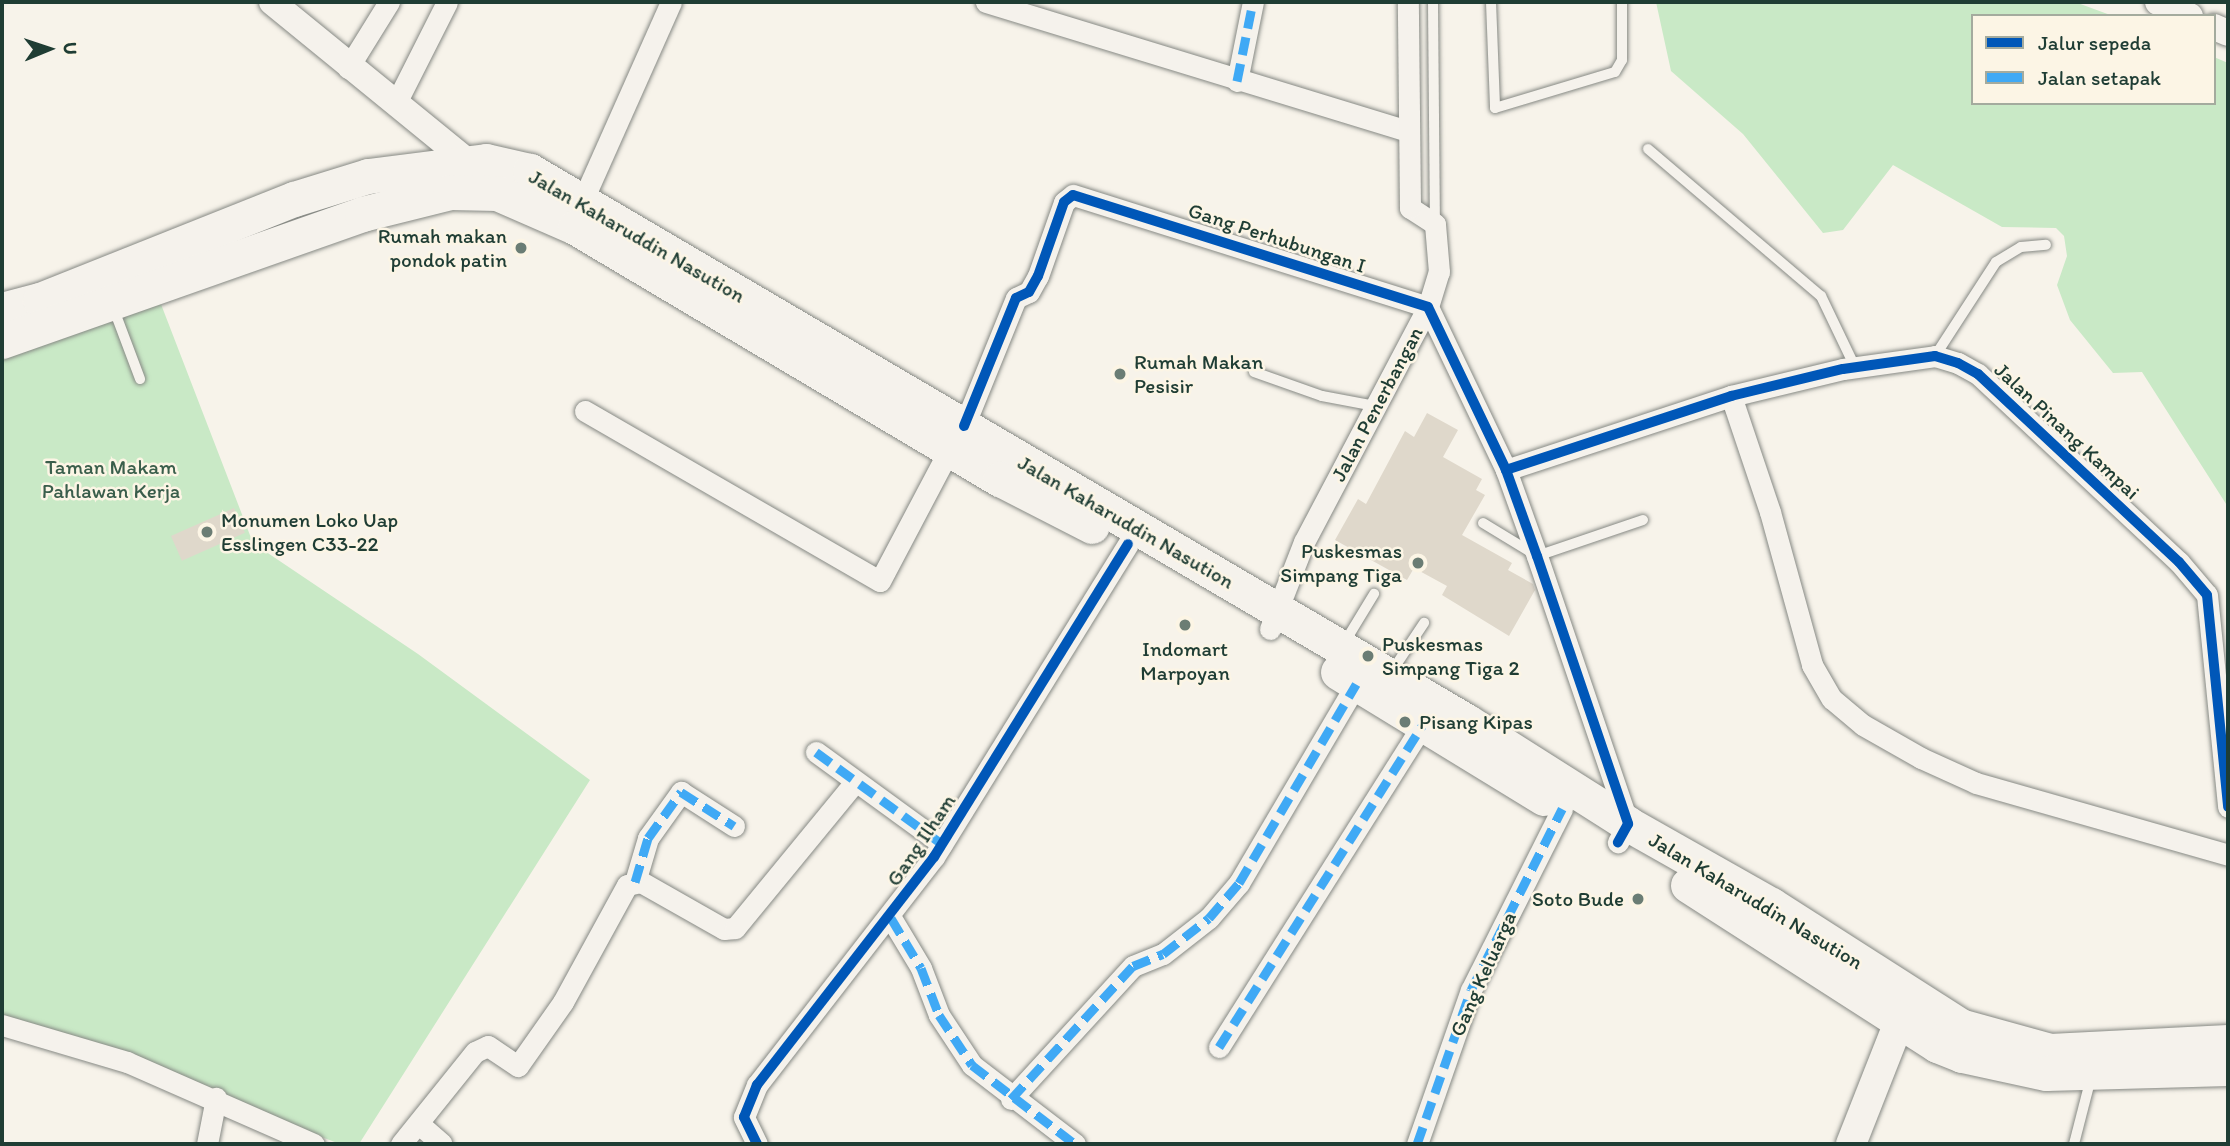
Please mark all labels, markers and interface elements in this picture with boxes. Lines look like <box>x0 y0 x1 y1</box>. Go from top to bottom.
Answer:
north arrow <box>14 14 84 84</box>
legend <box>1971 14 2216 105</box>
text: Jalur sepeda <box>2038 30 2151 55</box>
text: U <box>59 42 82 55</box>
text: Jalan setapak <box>2038 65 2161 90</box>
street label: Jalan Kaharuddin Nasution <box>525 164 749 308</box>
street label: Gang Perhubungan I <box>1185 197 1369 279</box>
place label: Rumah makan pondok patin <box>378 223 507 273</box>
marker: Rumah makan pondok patin <box>513 240 529 256</box>
street label: Jalan Penerbangan <box>1326 322 1428 486</box>
place label: Rumah Makan Pesisir <box>1134 349 1262 399</box>
street label: Jalan Pinang Kampai <box>1990 358 2144 504</box>
marker: Rumah Makan Pesisir <box>1112 366 1128 382</box>
street label: Jalan Kaharuddin Nasution <box>1014 450 1238 594</box>
park label: Taman Makam Pahlawan Kerja <box>42 454 180 504</box>
place label: Monumen Loko Uap Esslingen C33-22 <box>221 507 399 557</box>
marker: Monumen Loko Uap Esslingen C33-22 <box>199 524 215 540</box>
place label: Puskesmas Simpang Tiga <box>1281 538 1402 588</box>
marker: Puskesmas Simpang Tiga <box>1408 553 1428 573</box>
marker: Indomart Marpoyan <box>1177 617 1193 633</box>
place label: Puskesmas Simpang Tiga 2 <box>1382 631 1519 681</box>
place label: Indomart Marpoyan <box>1140 636 1230 686</box>
marker: Puskesmas Simpang Tiga 2 <box>1360 648 1376 664</box>
place label: Pisang Kipas <box>1419 709 1532 735</box>
marker: Pisang Kipas <box>1397 714 1413 730</box>
street label: Gang Ilham <box>881 789 961 891</box>
street label: Jalan Kaharuddin Nasution <box>1645 827 1867 975</box>
place label: Soto Bude <box>1532 886 1624 912</box>
marker: Soto Bude <box>1630 891 1646 907</box>
street label: Gang Keluarga <box>1444 908 1522 1040</box>

